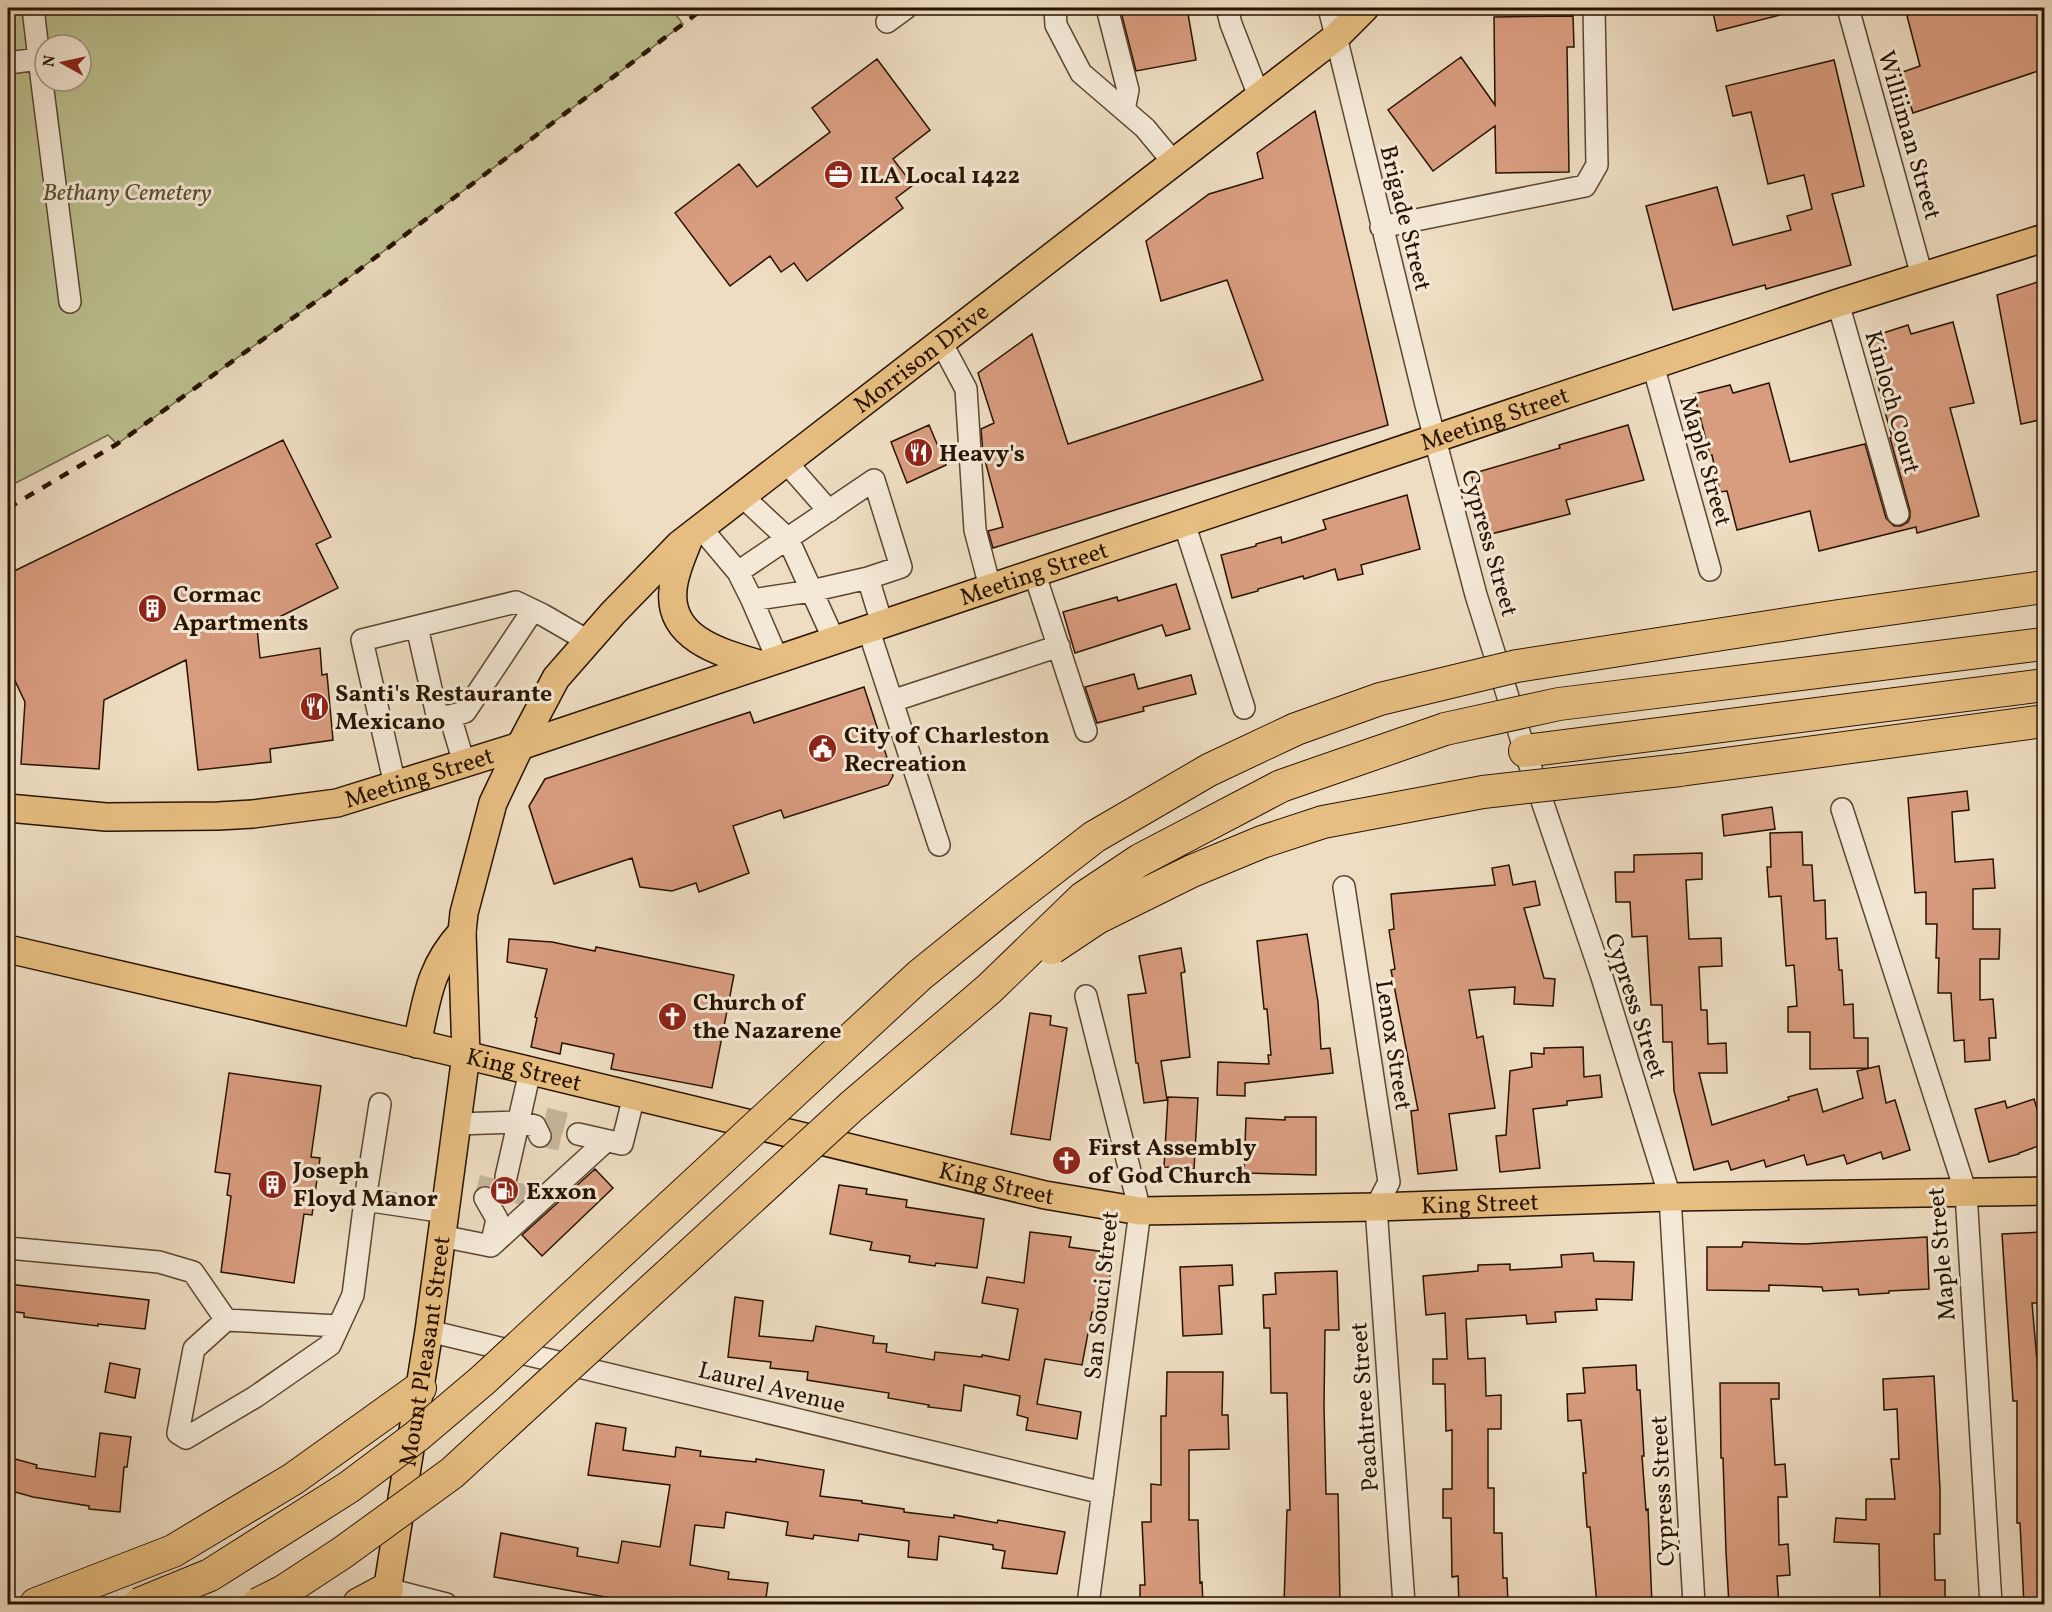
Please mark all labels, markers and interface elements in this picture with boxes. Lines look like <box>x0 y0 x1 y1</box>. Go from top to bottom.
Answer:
north arrow <box>33 33 93 93</box>
street label: Williiman Street <box>1868 47 1948 224</box>
text: N <box>38 54 62 68</box>
street label: Brigade Street <box>1370 142 1439 295</box>
office icon: ILA Local 1422 <box>823 159 855 191</box>
place label: ILA Local 1422 <box>860 160 1020 194</box>
park label: Bethany Cemetery <box>42 177 212 211</box>
street label: Morrison Drive <box>847 296 997 423</box>
street label: Kinloch Court <box>1854 327 1928 478</box>
street label: Meeting Street <box>1416 380 1574 461</box>
street label: Maple Street <box>1669 392 1739 531</box>
restaurant icon: Heavy's <box>902 437 934 469</box>
place label: Heavy's <box>939 438 1025 472</box>
street label: Cypress Street <box>1451 466 1525 621</box>
street label: Meeting Street <box>956 534 1113 616</box>
place label: Cormac Apartments <box>173 579 309 641</box>
building icon: Cormac Apartments <box>136 592 168 624</box>
place label: Santi's Restaurante Mexicano <box>335 678 552 740</box>
restaurant icon: Santi's Restaurante Mexicano <box>298 691 330 723</box>
place label: City of Charleston Recreation <box>844 720 1050 782</box>
public building icon: City of Charleston Recreation <box>807 733 839 765</box>
street label: Meeting Street <box>341 740 498 819</box>
street label: Cypress Street <box>1595 929 1674 1084</box>
street label: Lenox Street <box>1365 978 1419 1113</box>
place label: Church of the Nazarene <box>693 987 842 1049</box>
church icon: Church of the Nazarene <box>656 1000 688 1032</box>
street label: King Street <box>462 1041 585 1102</box>
place label: First Assembly of God Church <box>1088 1132 1257 1194</box>
church icon: First Assembly of God Church <box>1051 1145 1083 1177</box>
place label: Joseph Floyd Manor <box>292 1155 438 1217</box>
street label: King Street <box>935 1155 1057 1215</box>
building icon: Joseph Floyd Manor <box>256 1168 288 1200</box>
fuel station icon: Exxon <box>489 1175 521 1207</box>
place label: Exxon <box>526 1176 597 1210</box>
street label: King Street <box>1420 1186 1539 1224</box>
street label: Maple Street <box>1920 1186 1966 1322</box>
street label: San Souci Street <box>1077 1209 1129 1381</box>
street label: Mount Pleasant Street <box>392 1234 461 1469</box>
street label: Peachtree Street <box>1343 1321 1389 1493</box>
street label: Laurel Avenue <box>694 1354 849 1424</box>
street label: Cypress Street <box>1643 1415 1685 1567</box>

